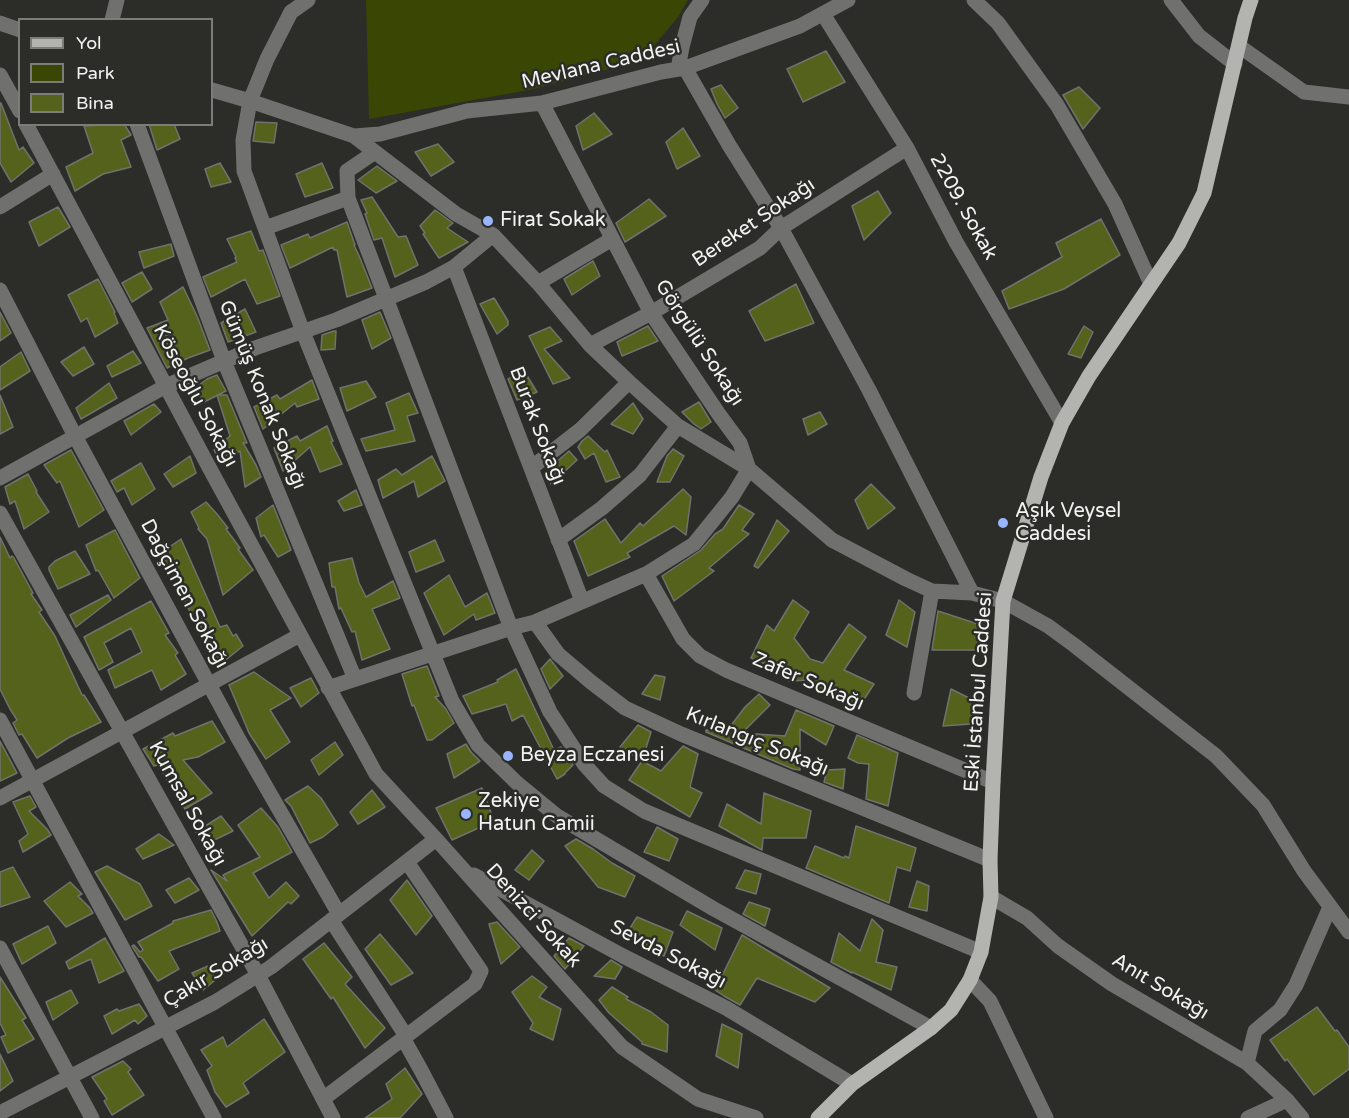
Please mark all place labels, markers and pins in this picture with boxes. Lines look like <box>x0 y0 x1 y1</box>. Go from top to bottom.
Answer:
place label: Firat Sokak <box>500 209 606 233</box>
marker: Firat Sokak <box>481 214 495 228</box>
place label: Aşık Veysel Caddesi <box>1015 500 1121 547</box>
marker: Aşık Veysel Caddesi <box>996 516 1010 530</box>
place label: Beyza Eczanesi <box>520 744 665 768</box>
marker: Beyza Eczanesi <box>501 749 515 763</box>
place label: Zekiye Hatun Camii <box>478 790 595 837</box>
marker: Zekiye Hatun Camii <box>459 807 473 821</box>

